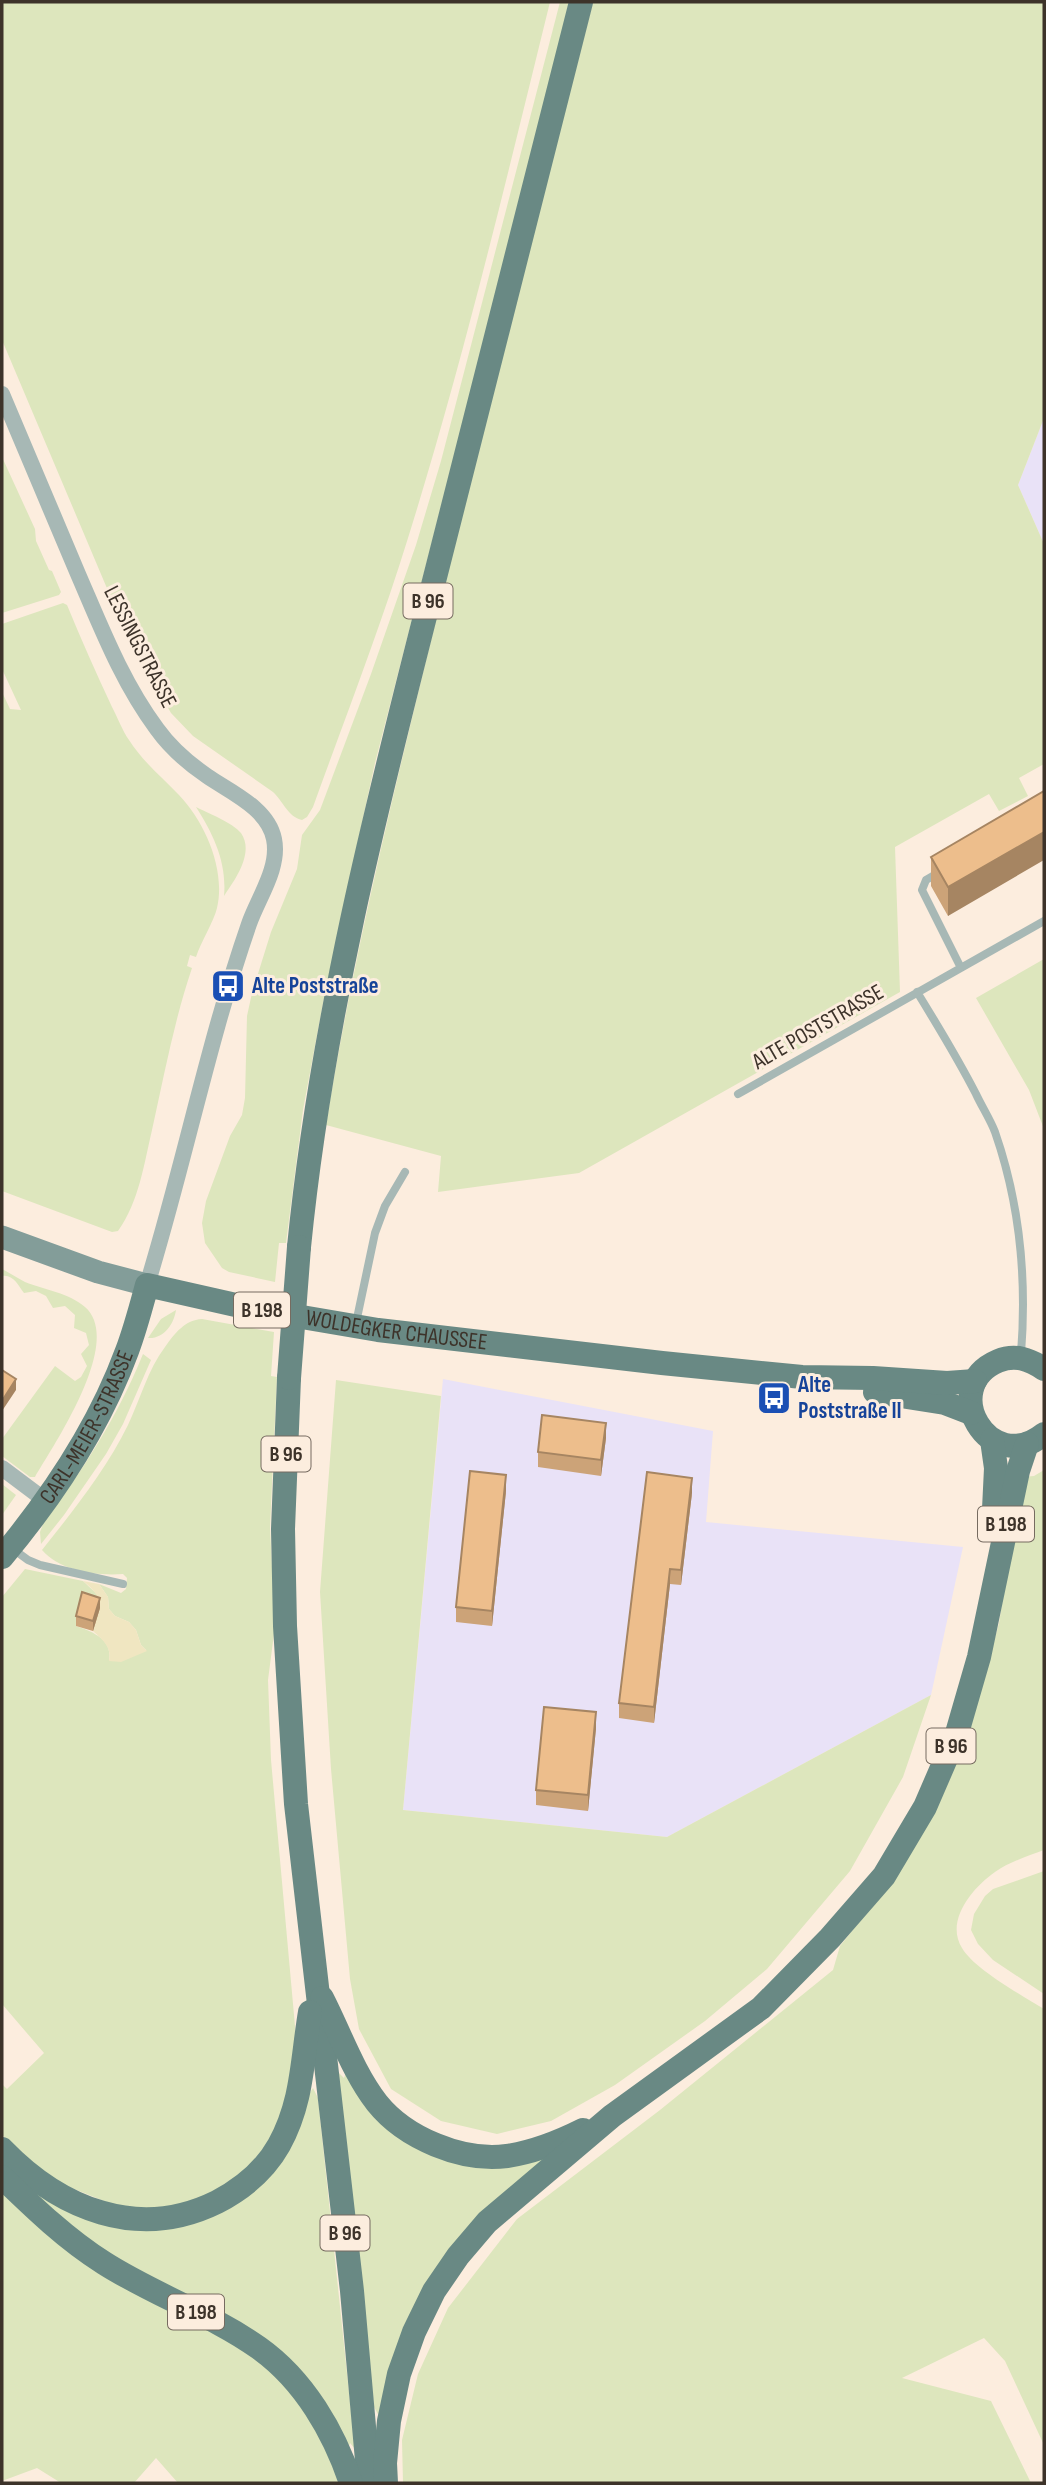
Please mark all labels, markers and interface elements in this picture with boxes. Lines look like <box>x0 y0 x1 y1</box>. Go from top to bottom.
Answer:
street label: LESSINGSTRASSE <box>97 581 183 713</box>
road number: B 96 <box>404 584 452 618</box>
bus stop icon: Alte Poststraße <box>209 967 247 1005</box>
place label: Alte Poststraße <box>251 972 379 1000</box>
street label: ALTE POSTSTRASSE <box>746 978 889 1076</box>
road number: B 198 <box>234 1292 290 1328</box>
street label: WOLDEGKER CHAUSSEE <box>304 1304 489 1357</box>
street label: CARL-MEIER-STRASSE <box>34 1346 140 1510</box>
place label: Alte Poststraße II <box>797 1371 902 1425</box>
bus stop icon: Alte Poststraße II <box>755 1379 793 1417</box>
road number: B 96 <box>262 1436 310 1472</box>
road number: B 198 <box>978 1506 1034 1542</box>
road number: B 96 <box>926 1728 976 1764</box>
road number: B 96 <box>320 2216 370 2250</box>
road number: B 198 <box>168 2294 224 2330</box>

